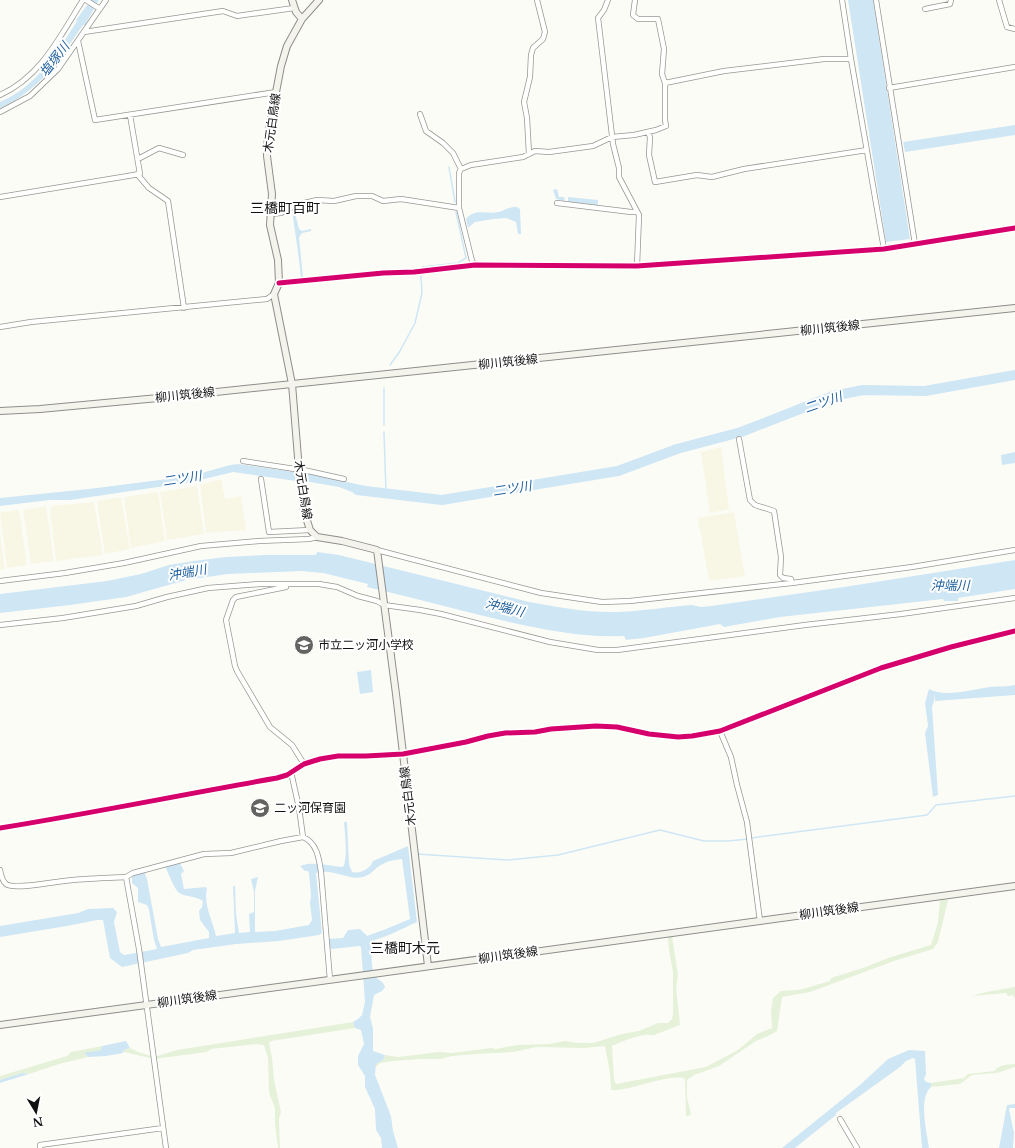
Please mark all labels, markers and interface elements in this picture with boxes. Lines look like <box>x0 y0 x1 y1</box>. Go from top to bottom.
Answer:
water label: 塩塚川 <box>36 37 74 80</box>
street label: 木元白鳥線 <box>260 92 283 154</box>
district label: 三橋町百町 <box>250 199 320 217</box>
street label: 柳川筑後線 <box>799 317 861 338</box>
street label: 柳川筑後線 <box>477 351 539 372</box>
street label: 柳川筑後線 <box>154 384 216 405</box>
water label: 二ツ川 <box>802 387 846 417</box>
street label: 木元白鳥線 <box>291 459 316 521</box>
water label: 二ツ川 <box>161 467 205 490</box>
water label: 二ツ川 <box>491 477 535 500</box>
water label: 沖端川 <box>166 560 210 584</box>
water label: 沖端川 <box>930 577 971 594</box>
water label: 沖端川 <box>484 595 528 621</box>
school or university icon: 市立二ッ河小学校 <box>293 634 315 656</box>
place label: 市立二ッ河小学校 <box>318 637 414 652</box>
street label: 木元白鳥線 <box>396 765 419 827</box>
school or university icon: 二ッ河保育園 <box>249 797 271 819</box>
place label: 二ッ河保育園 <box>274 800 346 815</box>
street label: 柳川筑後線 <box>798 899 860 922</box>
district label: 三橋町木元 <box>370 939 440 957</box>
street label: 柳川筑後線 <box>477 943 539 966</box>
street label: 柳川筑後線 <box>156 987 218 1010</box>
north arrow <box>16 1092 56 1132</box>
text: N <box>31 1114 44 1130</box>

